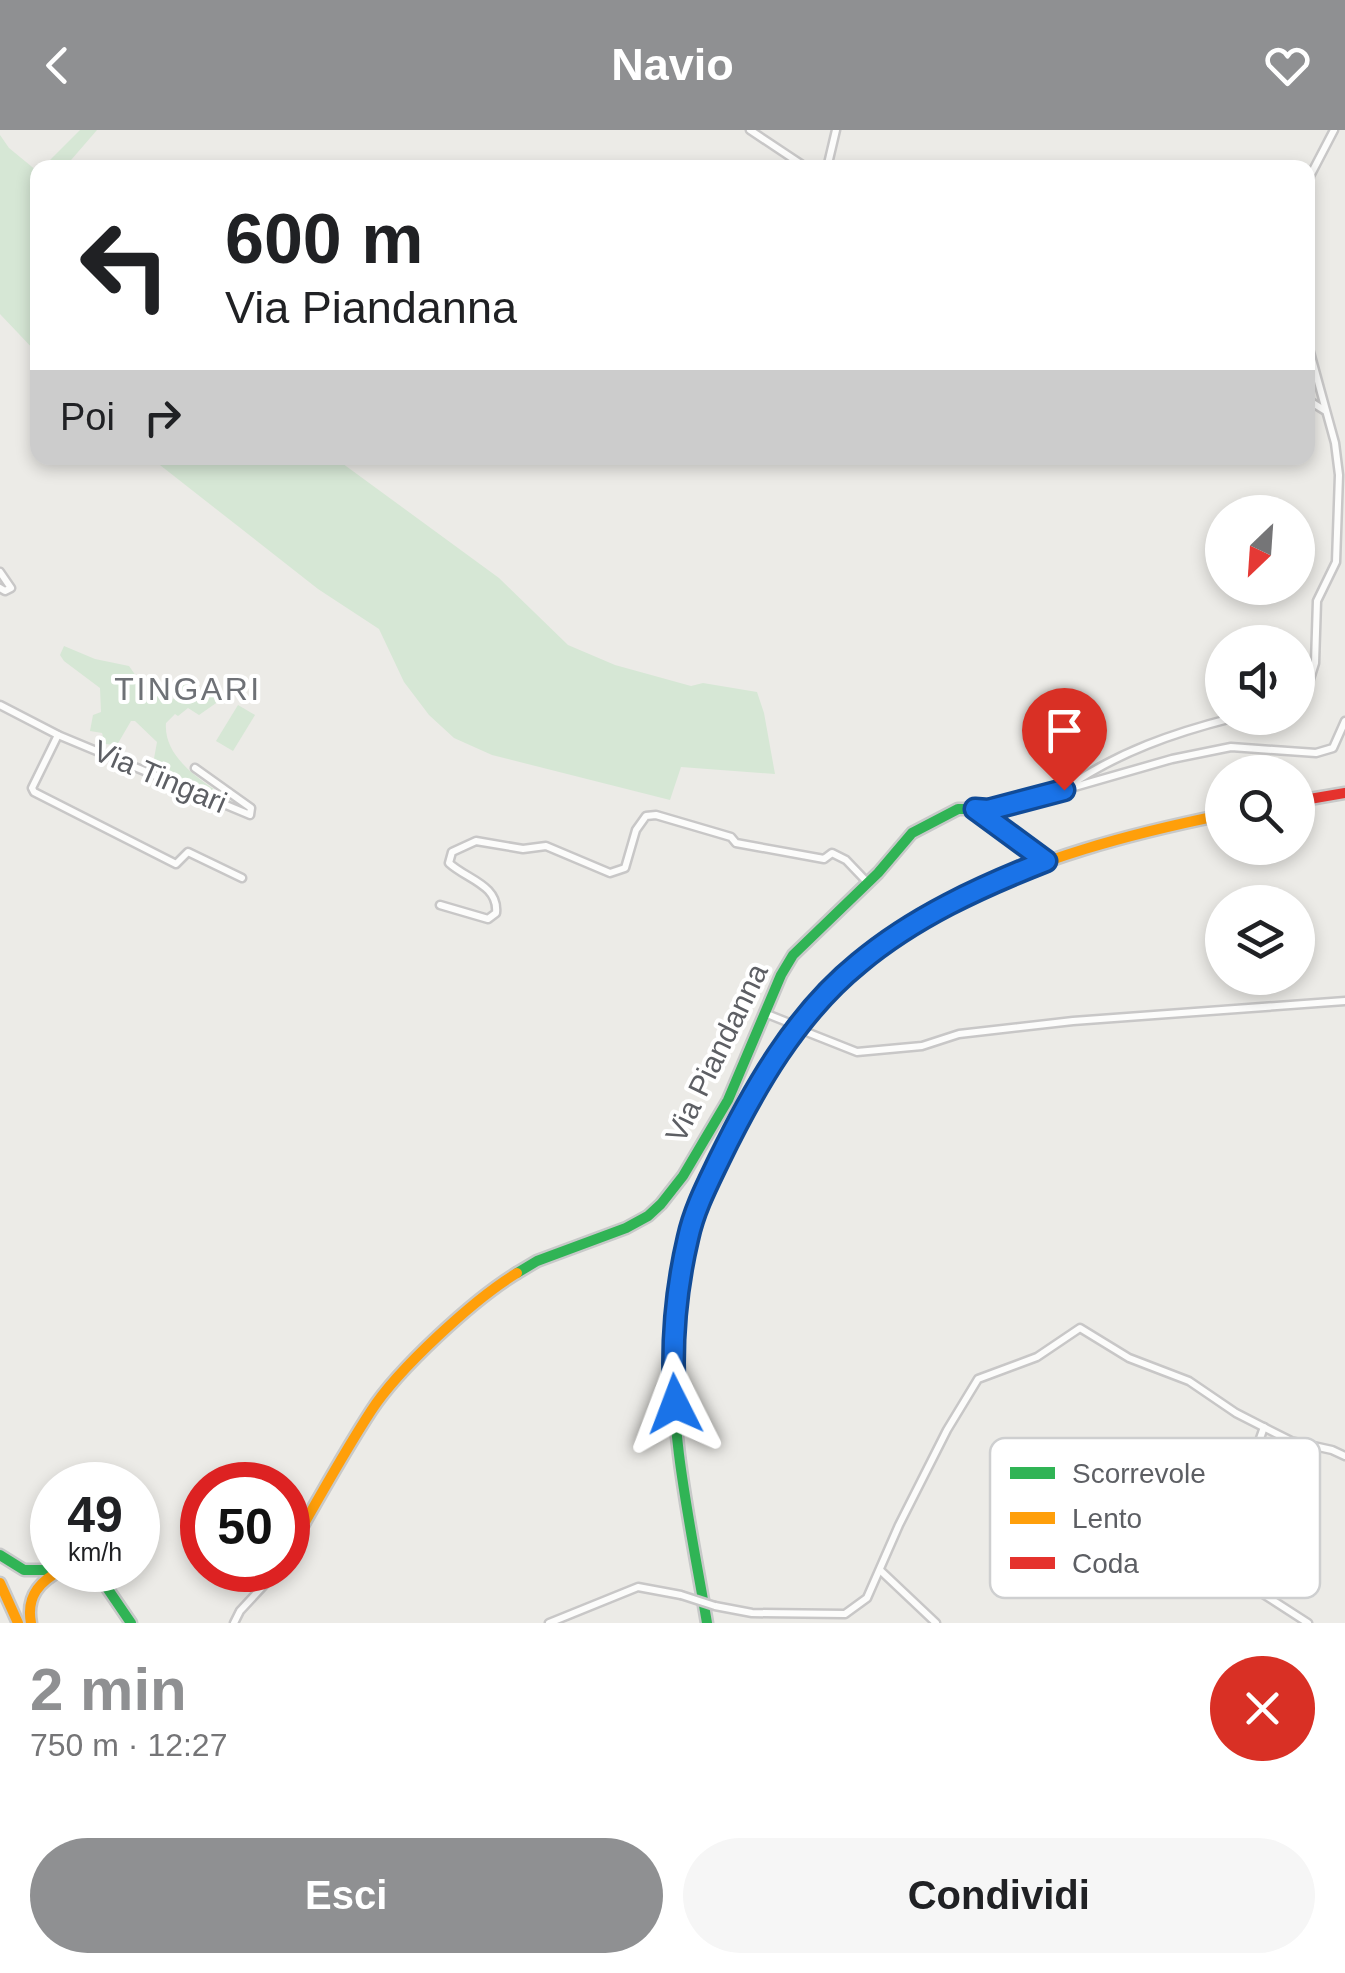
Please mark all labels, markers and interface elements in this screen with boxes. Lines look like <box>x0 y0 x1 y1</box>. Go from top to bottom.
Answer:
icon: back <box>30 38 85 93</box>
icon: heart <box>1260 38 1315 93</box>
text: Navio <box>611 39 734 90</box>
icon: left <box>60 200 190 330</box>
text: 600 m <box>225 200 423 278</box>
text: Via Piandanna <box>225 282 517 333</box>
icon: right <box>135 390 190 445</box>
text: Poi <box>60 396 115 438</box>
north arrow <box>1205 495 1315 605</box>
map controls <box>1205 495 1315 995</box>
button: sound <box>1205 625 1315 735</box>
district label: TINGARI <box>114 671 262 707</box>
pin <box>1022 688 1107 791</box>
icon: arrive <box>1037 703 1092 758</box>
street label: Via Tingari <box>89 734 232 819</box>
button: search <box>1205 755 1315 865</box>
button: layers <box>1205 885 1315 995</box>
street label: Via Piandanna <box>659 958 774 1147</box>
position arrow <box>623 1352 727 1456</box>
legend <box>990 1438 1320 1598</box>
text: Scorrevole <box>1072 1458 1206 1489</box>
speed limit sign: 50 <box>180 1462 310 1592</box>
text: 49 <box>67 1487 123 1543</box>
text: Lento <box>1072 1503 1142 1534</box>
text: km/h <box>68 1538 122 1566</box>
text: Coda <box>1072 1548 1139 1579</box>
text: 2 min <box>30 1656 187 1723</box>
button: close <box>1210 1656 1315 1761</box>
text: 750 m · 12:27 <box>30 1727 227 1763</box>
button: Esci <box>30 1838 663 1953</box>
button: Condividi <box>683 1838 1315 1953</box>

